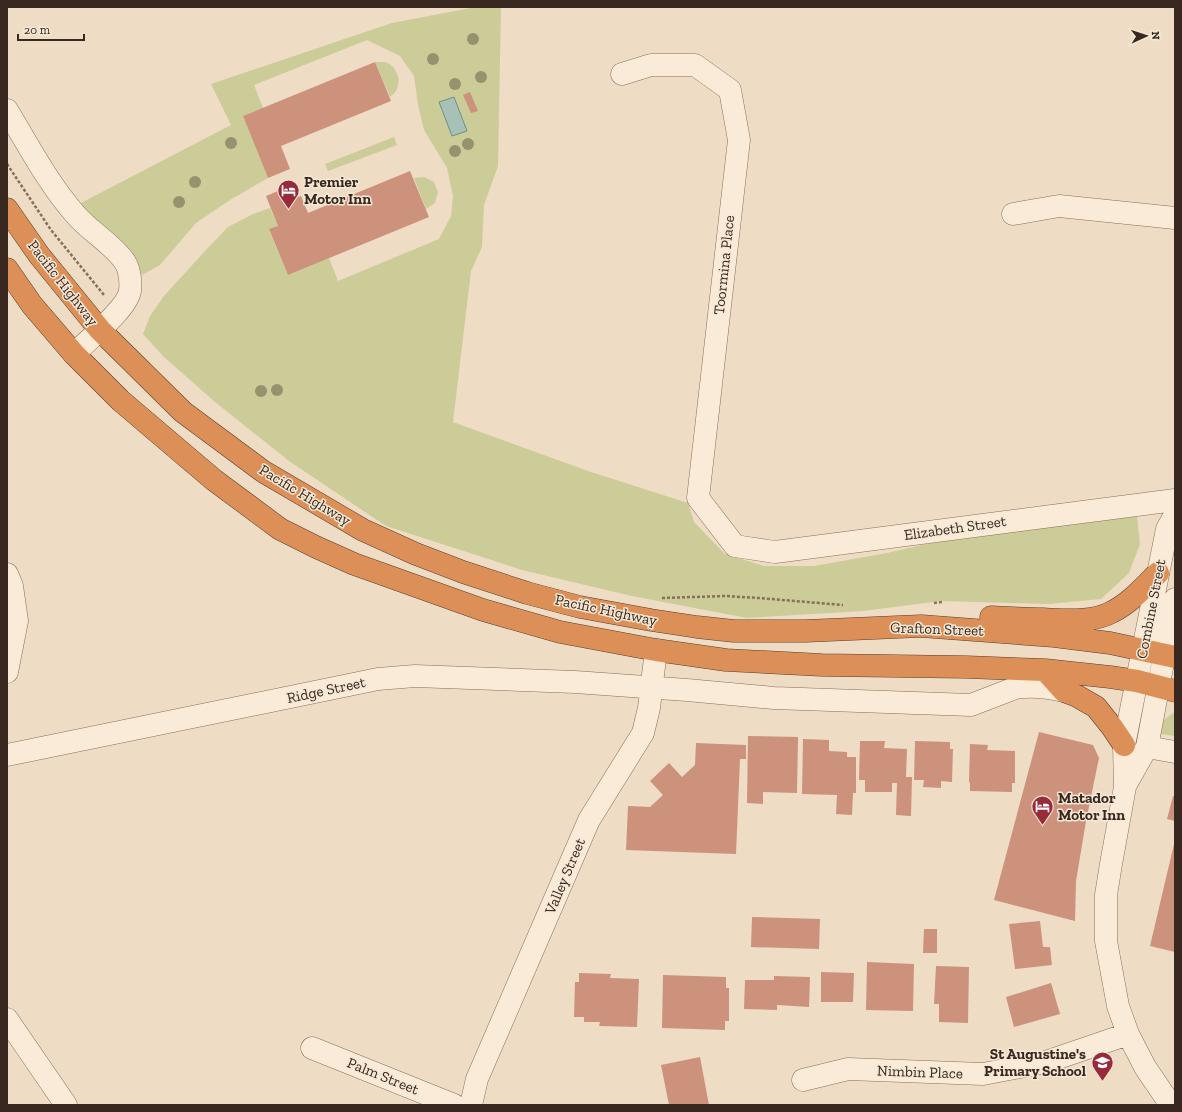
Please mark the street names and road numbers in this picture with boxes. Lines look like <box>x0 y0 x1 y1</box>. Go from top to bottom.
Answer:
street label: Toormina Place <box>710 214 738 316</box>
street label: Pacific Highway <box>24 237 102 330</box>
street label: Pacific Highway <box>256 461 354 530</box>
street label: Elizabeth Street <box>903 512 1008 544</box>
street label: Combine Street <box>1133 557 1170 660</box>
street label: Pacific Highway <box>553 590 659 630</box>
street label: Grafton Street <box>890 618 984 640</box>
street label: Ridge Street <box>285 673 367 707</box>
street label: Valley Street <box>540 835 589 918</box>
street label: Palm Street <box>345 1053 422 1099</box>
street label: Nimbin Place <box>877 1062 963 1082</box>

